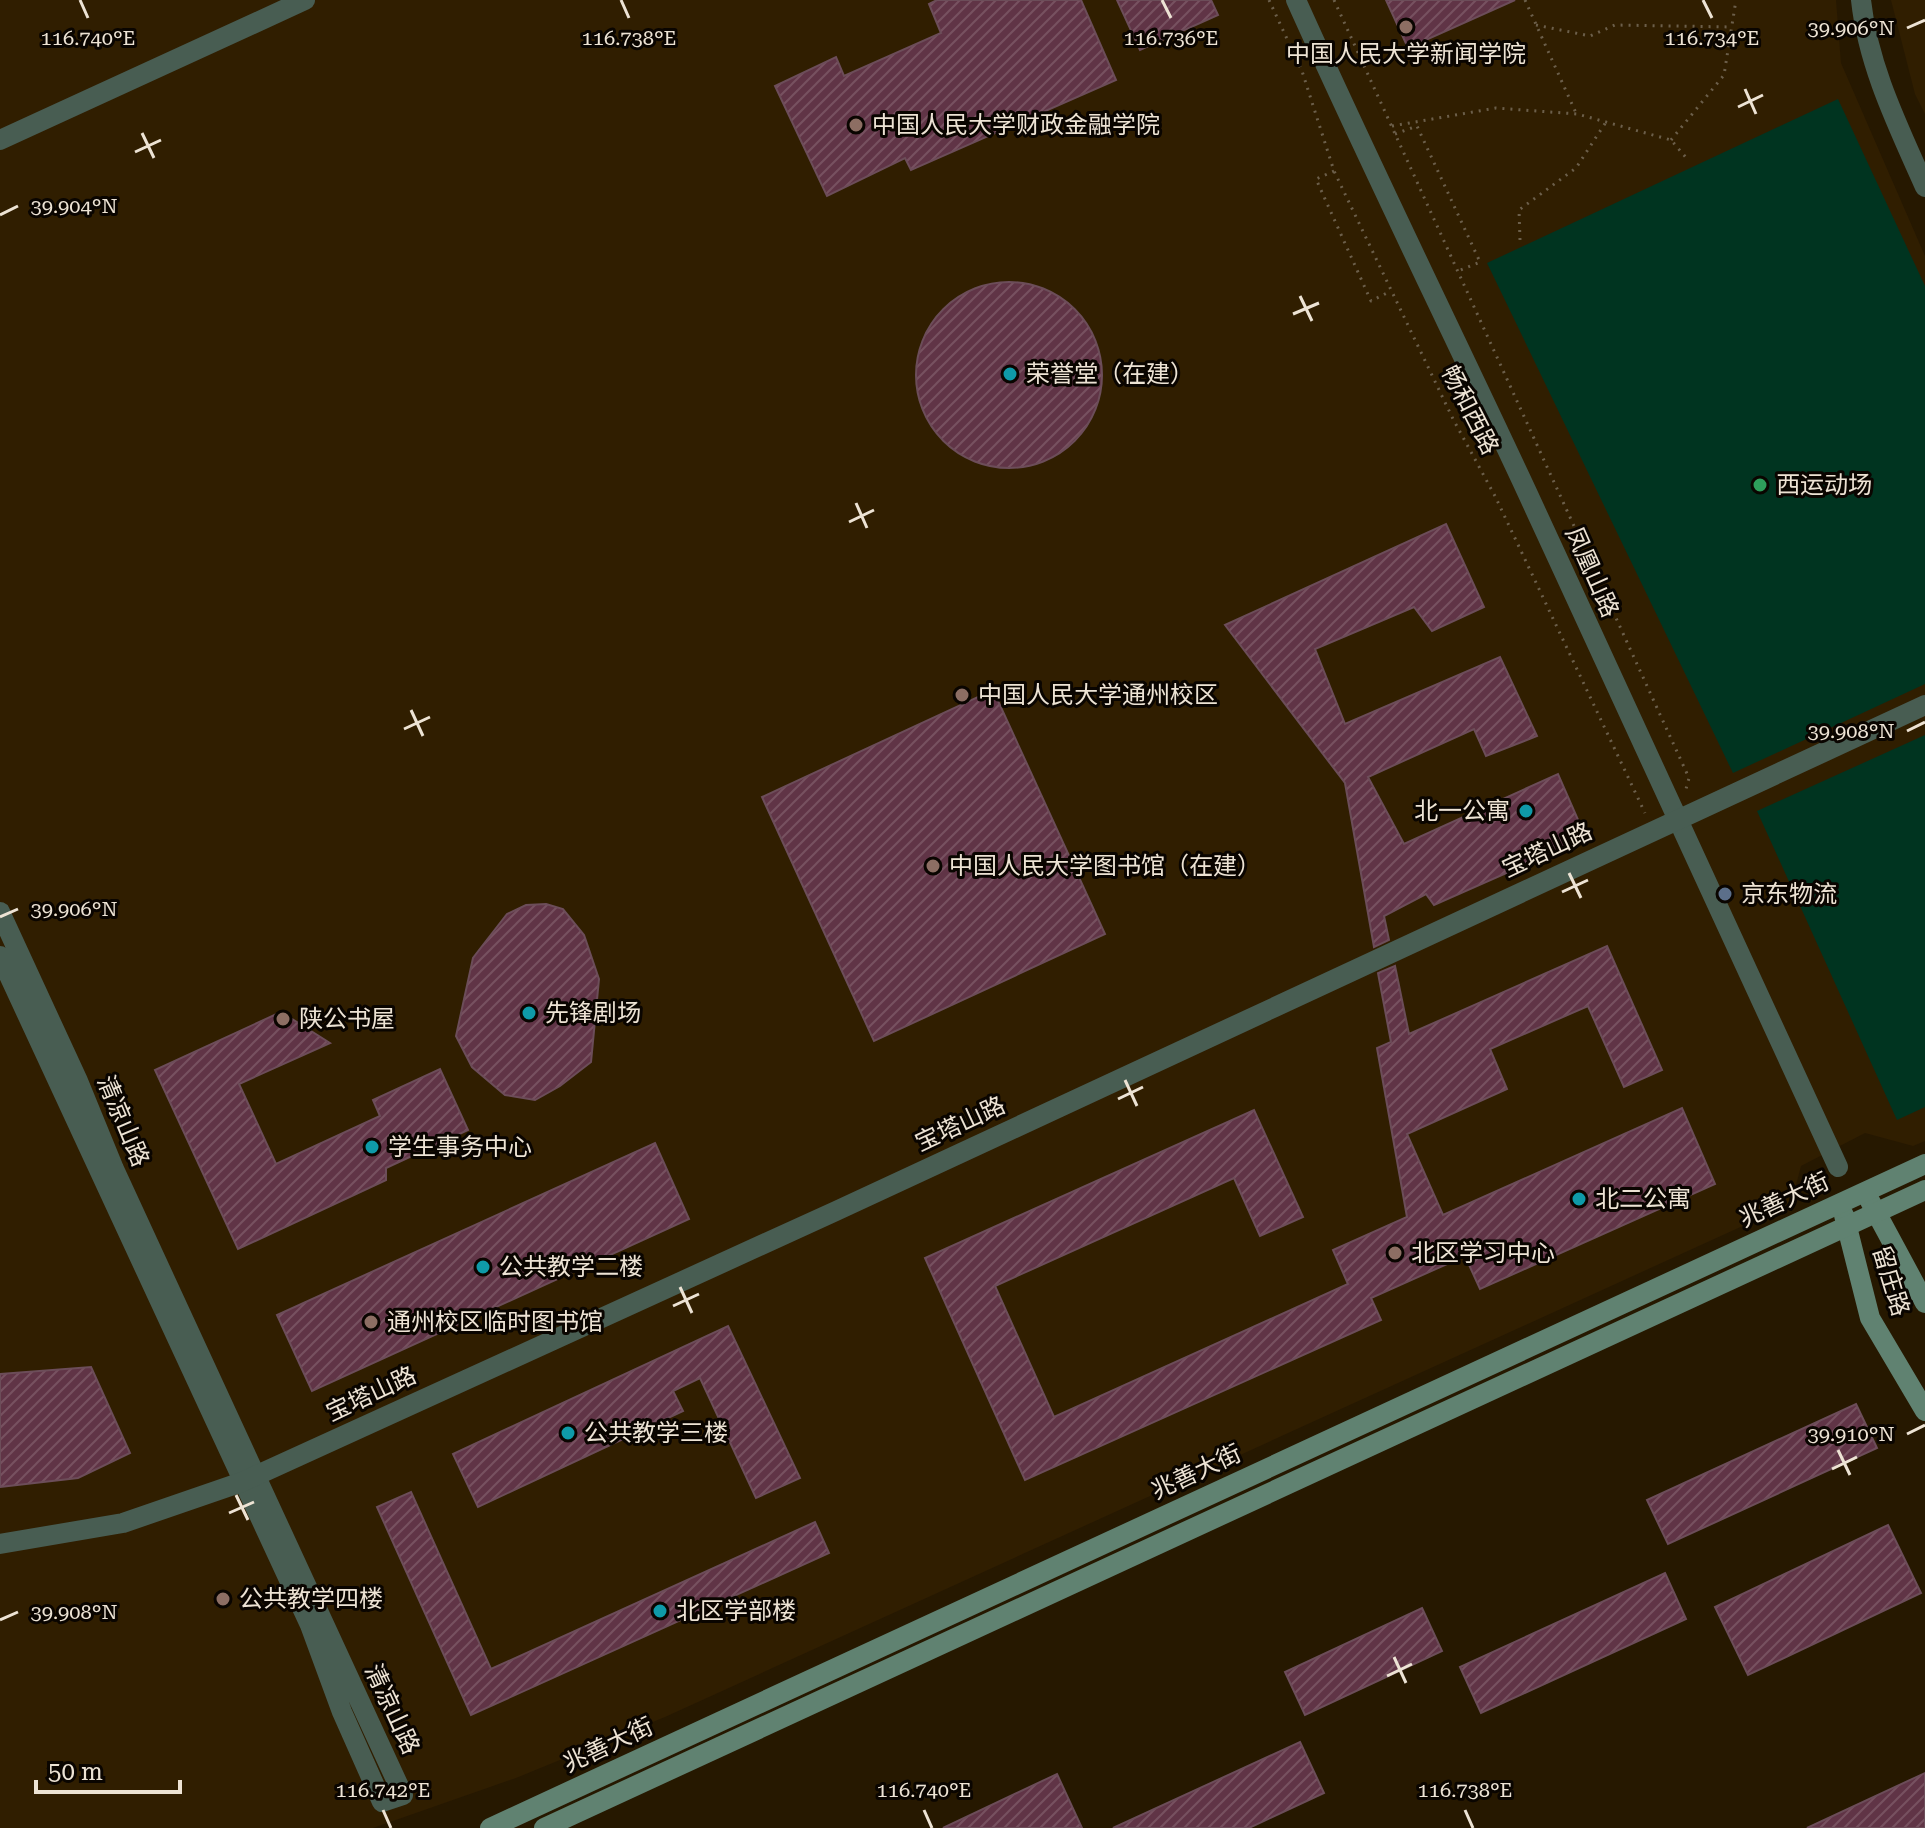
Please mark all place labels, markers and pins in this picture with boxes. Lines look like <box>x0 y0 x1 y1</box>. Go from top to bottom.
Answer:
marker: 中国人民大学新闻学院 <box>1397 18 1415 36</box>
place label: 中国人民大学新闻学院 <box>1286 40 1526 68</box>
place label: 中国人民大学财政金融学院 <box>872 111 1160 139</box>
marker: 中国人民大学财政金融学院 <box>847 116 865 134</box>
place label: 荣誉堂（在建） <box>1026 360 1194 388</box>
marker: 荣誉堂（在建） <box>1001 365 1019 383</box>
place label: 西运动场 <box>1776 471 1872 499</box>
marker: 西运动场 <box>1751 476 1769 494</box>
place label: 中国人民大学通州校区 <box>978 681 1218 709</box>
marker: 中国人民大学通州校区 <box>953 686 971 704</box>
place label: 北一公寓 <box>1414 797 1510 825</box>
marker: 北一公寓 <box>1517 802 1535 820</box>
place label: 中国人民大学图书馆（在建） <box>949 852 1261 880</box>
marker: 中国人民大学图书馆（在建） <box>924 857 942 875</box>
place label: 京东物流 <box>1741 880 1837 908</box>
marker: 京东物流 <box>1716 885 1734 903</box>
place label: 先锋剧场 <box>545 999 641 1027</box>
marker: 先锋剧场 <box>520 1004 538 1022</box>
place label: 陕公书屋 <box>299 1005 395 1033</box>
marker: 陕公书屋 <box>274 1010 292 1028</box>
place label: 学生事务中心 <box>388 1133 532 1161</box>
marker: 学生事务中心 <box>363 1138 381 1156</box>
place label: 北二公寓 <box>1595 1185 1691 1213</box>
marker: 北二公寓 <box>1570 1190 1588 1208</box>
place label: 北区学习中心 <box>1411 1239 1555 1267</box>
marker: 北区学习中心 <box>1386 1244 1404 1262</box>
place label: 公共教学二楼 <box>499 1253 643 1281</box>
marker: 公共教学二楼 <box>474 1258 492 1276</box>
place label: 通州校区临时图书馆 <box>387 1308 603 1336</box>
marker: 通州校区临时图书馆 <box>362 1313 380 1331</box>
place label: 公共教学三楼 <box>584 1419 728 1447</box>
marker: 公共教学三楼 <box>559 1424 577 1442</box>
place label: 公共教学四楼 <box>239 1585 383 1613</box>
marker: 公共教学四楼 <box>214 1590 232 1608</box>
place label: 北区学部楼 <box>676 1597 796 1625</box>
marker: 北区学部楼 <box>651 1602 669 1620</box>

